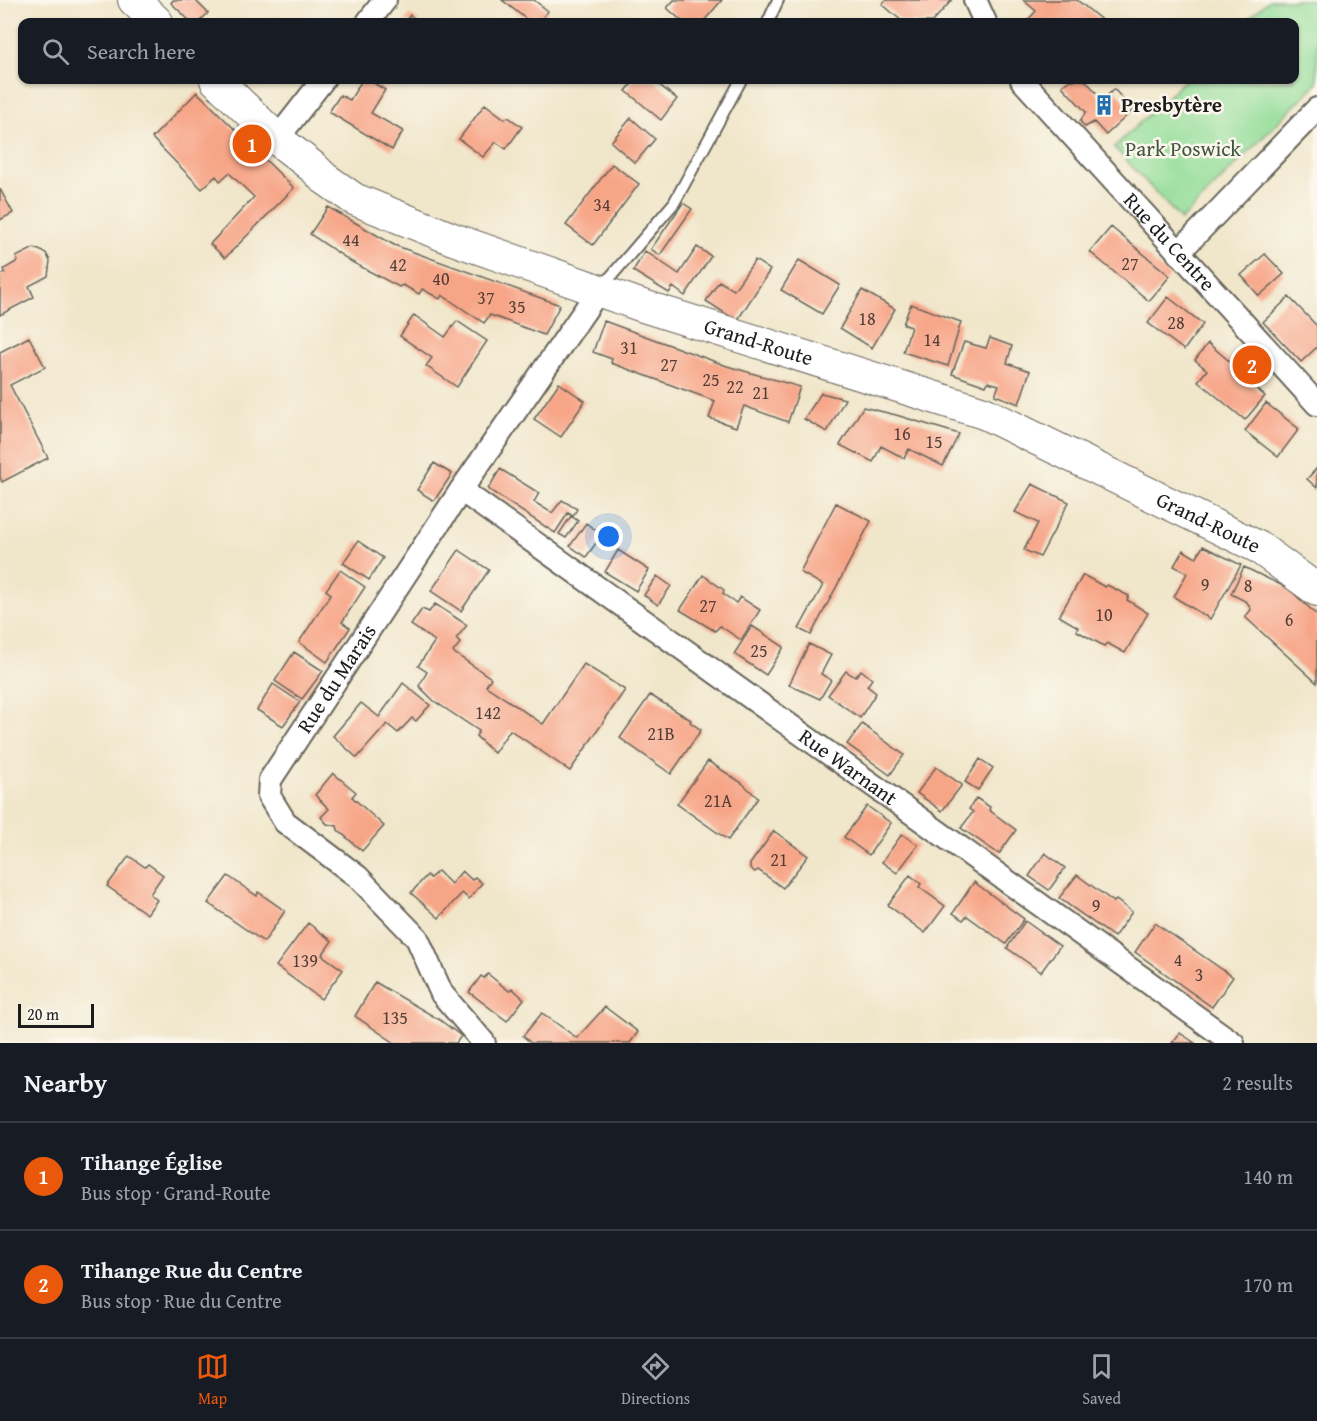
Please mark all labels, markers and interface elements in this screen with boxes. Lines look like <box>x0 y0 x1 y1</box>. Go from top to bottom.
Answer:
search box <box>18 18 1299 84</box>
icon: search <box>39 35 72 68</box>
text: Search here <box>87 35 196 67</box>
place label: Presbytère <box>1121 89 1222 120</box>
building icon: Presbytère <box>1092 93 1116 117</box>
pin: 1 <box>232 122 272 166</box>
park label: Park Poswick <box>1125 133 1241 164</box>
street label: Rue du Centre <box>1117 185 1223 298</box>
house number: 34 <box>593 191 611 218</box>
house number: 44 <box>342 226 360 253</box>
house number: 27 <box>1121 250 1139 277</box>
house number: 42 <box>389 251 407 278</box>
house number: 40 <box>432 265 450 292</box>
house number: 37 <box>477 284 495 311</box>
house number: 35 <box>508 293 526 320</box>
house number: 18 <box>858 305 876 332</box>
house number: 28 <box>1167 309 1185 336</box>
street label: Grand-Route <box>700 310 817 373</box>
house number: 14 <box>923 326 941 353</box>
house number: 31 <box>620 334 638 361</box>
pin: 2 <box>1232 342 1272 388</box>
house number: 27 <box>660 351 678 378</box>
house number: 25 <box>702 366 720 393</box>
house number: 22 <box>726 373 744 400</box>
house number: 21 <box>752 379 770 406</box>
house number: 16 <box>893 420 911 447</box>
house number: 15 <box>925 428 943 455</box>
street label: Grand-Route <box>1151 484 1266 561</box>
your location <box>594 522 623 551</box>
house number: 9 <box>1201 571 1209 598</box>
house number: 8 <box>1244 572 1252 599</box>
house number: 27 <box>699 592 717 619</box>
house number: 10 <box>1095 601 1113 628</box>
house number: 6 <box>1285 606 1293 633</box>
street label: Rue du Marais <box>289 618 384 739</box>
house number: 25 <box>750 637 768 664</box>
house number: 142 <box>475 699 501 726</box>
house number: 21B <box>647 720 675 747</box>
street label: Rue Warnant <box>793 721 904 813</box>
house number: 21A <box>704 787 732 814</box>
house number: 21 <box>770 846 788 873</box>
house number: 9 <box>1092 892 1100 919</box>
house number: 4 <box>1174 946 1182 973</box>
house number: 139 <box>292 947 318 974</box>
house number: 3 <box>1195 961 1203 988</box>
scale bar <box>18 1001 94 1028</box>
text: 20 m <box>27 1002 59 1026</box>
house number: 135 <box>382 1004 408 1031</box>
text: Nearby <box>24 1063 107 1102</box>
text: 2 results <box>1222 1068 1293 1097</box>
text: Tihange Église <box>81 1146 223 1178</box>
text: 1 <box>38 1162 49 1191</box>
text: 140 m <box>1243 1162 1293 1191</box>
text: Bus stop · Grand-Route <box>81 1178 271 1207</box>
text: Tihange Rue du Centre <box>81 1254 302 1286</box>
text: 2 <box>38 1270 49 1299</box>
text: 170 m <box>1243 1270 1293 1299</box>
text: Bus stop · Rue du Centre <box>81 1286 282 1315</box>
tab: Map <box>196 1350 229 1410</box>
tab: Directions <box>621 1350 690 1410</box>
tab: Saved <box>1082 1350 1121 1410</box>

